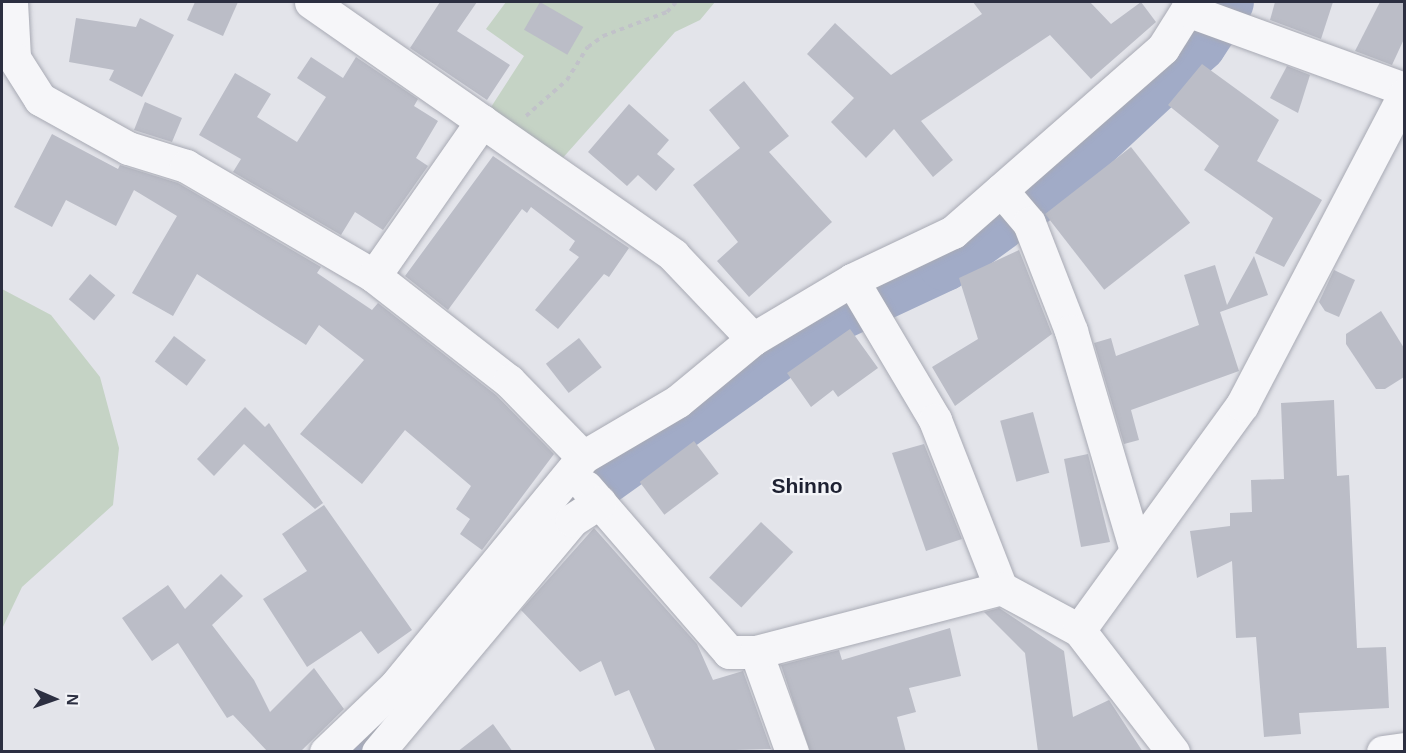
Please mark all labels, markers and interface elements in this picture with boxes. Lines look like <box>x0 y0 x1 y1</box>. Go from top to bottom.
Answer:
district label: Shinno <box>771 473 843 499</box>
north arrow <box>24 669 84 729</box>
text: N <box>64 694 81 706</box>

